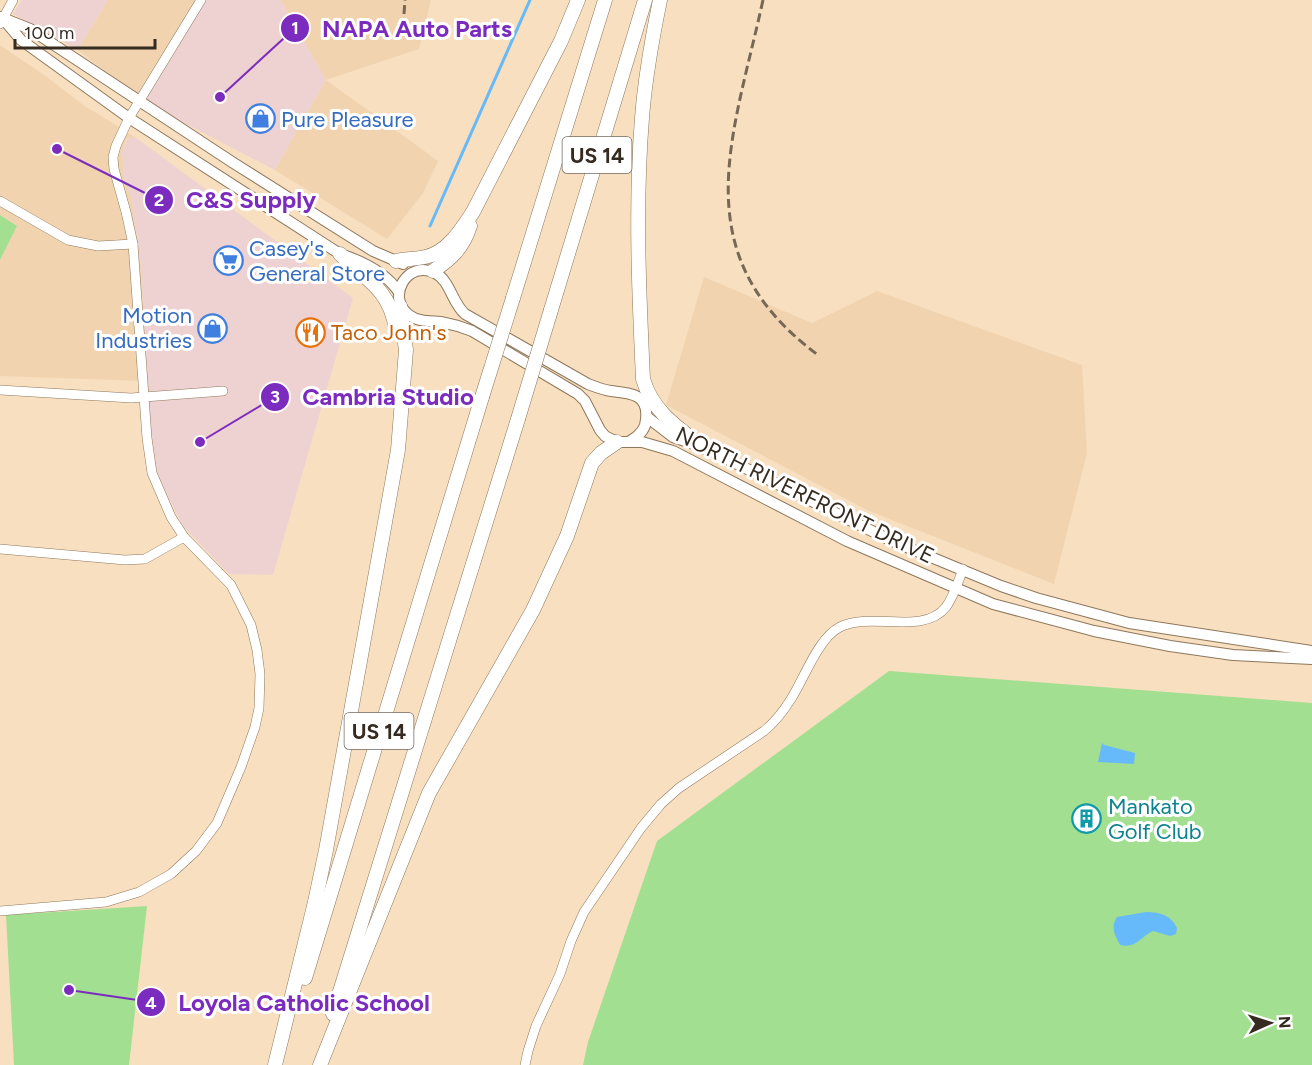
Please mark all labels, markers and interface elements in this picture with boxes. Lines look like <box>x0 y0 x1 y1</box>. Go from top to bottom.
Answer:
callout: NAPA Auto Parts <box>280 7 523 49</box>
scale bar <box>15 12 154 50</box>
text: NAPA Auto Parts <box>322 14 512 43</box>
text: 1 <box>291 17 299 39</box>
text: 100 m <box>24 22 74 44</box>
shop icon: Pure Pleasure <box>244 103 276 135</box>
place label: Pure Pleasure <box>281 106 414 133</box>
road number: US 14 <box>562 137 632 173</box>
callout: C&S Supply <box>144 179 328 221</box>
text: C&S Supply <box>186 185 316 214</box>
text: 2 <box>154 189 164 211</box>
place label: Casey's General Store <box>249 235 385 287</box>
supermarket icon: Casey's General Store <box>212 245 244 277</box>
place label: Motion Industries <box>95 302 192 354</box>
shop icon: Motion Industries <box>197 312 229 344</box>
restaurant icon: Taco John's <box>294 316 326 348</box>
place label: Taco John's <box>331 319 446 346</box>
callout: Cambria Studio <box>260 376 486 418</box>
text: Cambria Studio <box>302 382 474 411</box>
text: 3 <box>270 386 280 408</box>
street label: NORTH RIVERFRONT DRIVE <box>671 421 939 569</box>
road number: US 14 <box>344 713 413 749</box>
place label: Mankato Golf Club <box>1108 793 1202 845</box>
building icon: Mankato Golf Club <box>1071 803 1103 835</box>
callout: Loyola Catholic School <box>136 981 442 1023</box>
text: Loyola Catholic School <box>178 988 430 1017</box>
text: 4 <box>145 992 157 1014</box>
north arrow <box>1240 993 1300 1053</box>
text: N <box>1275 1016 1294 1029</box>

